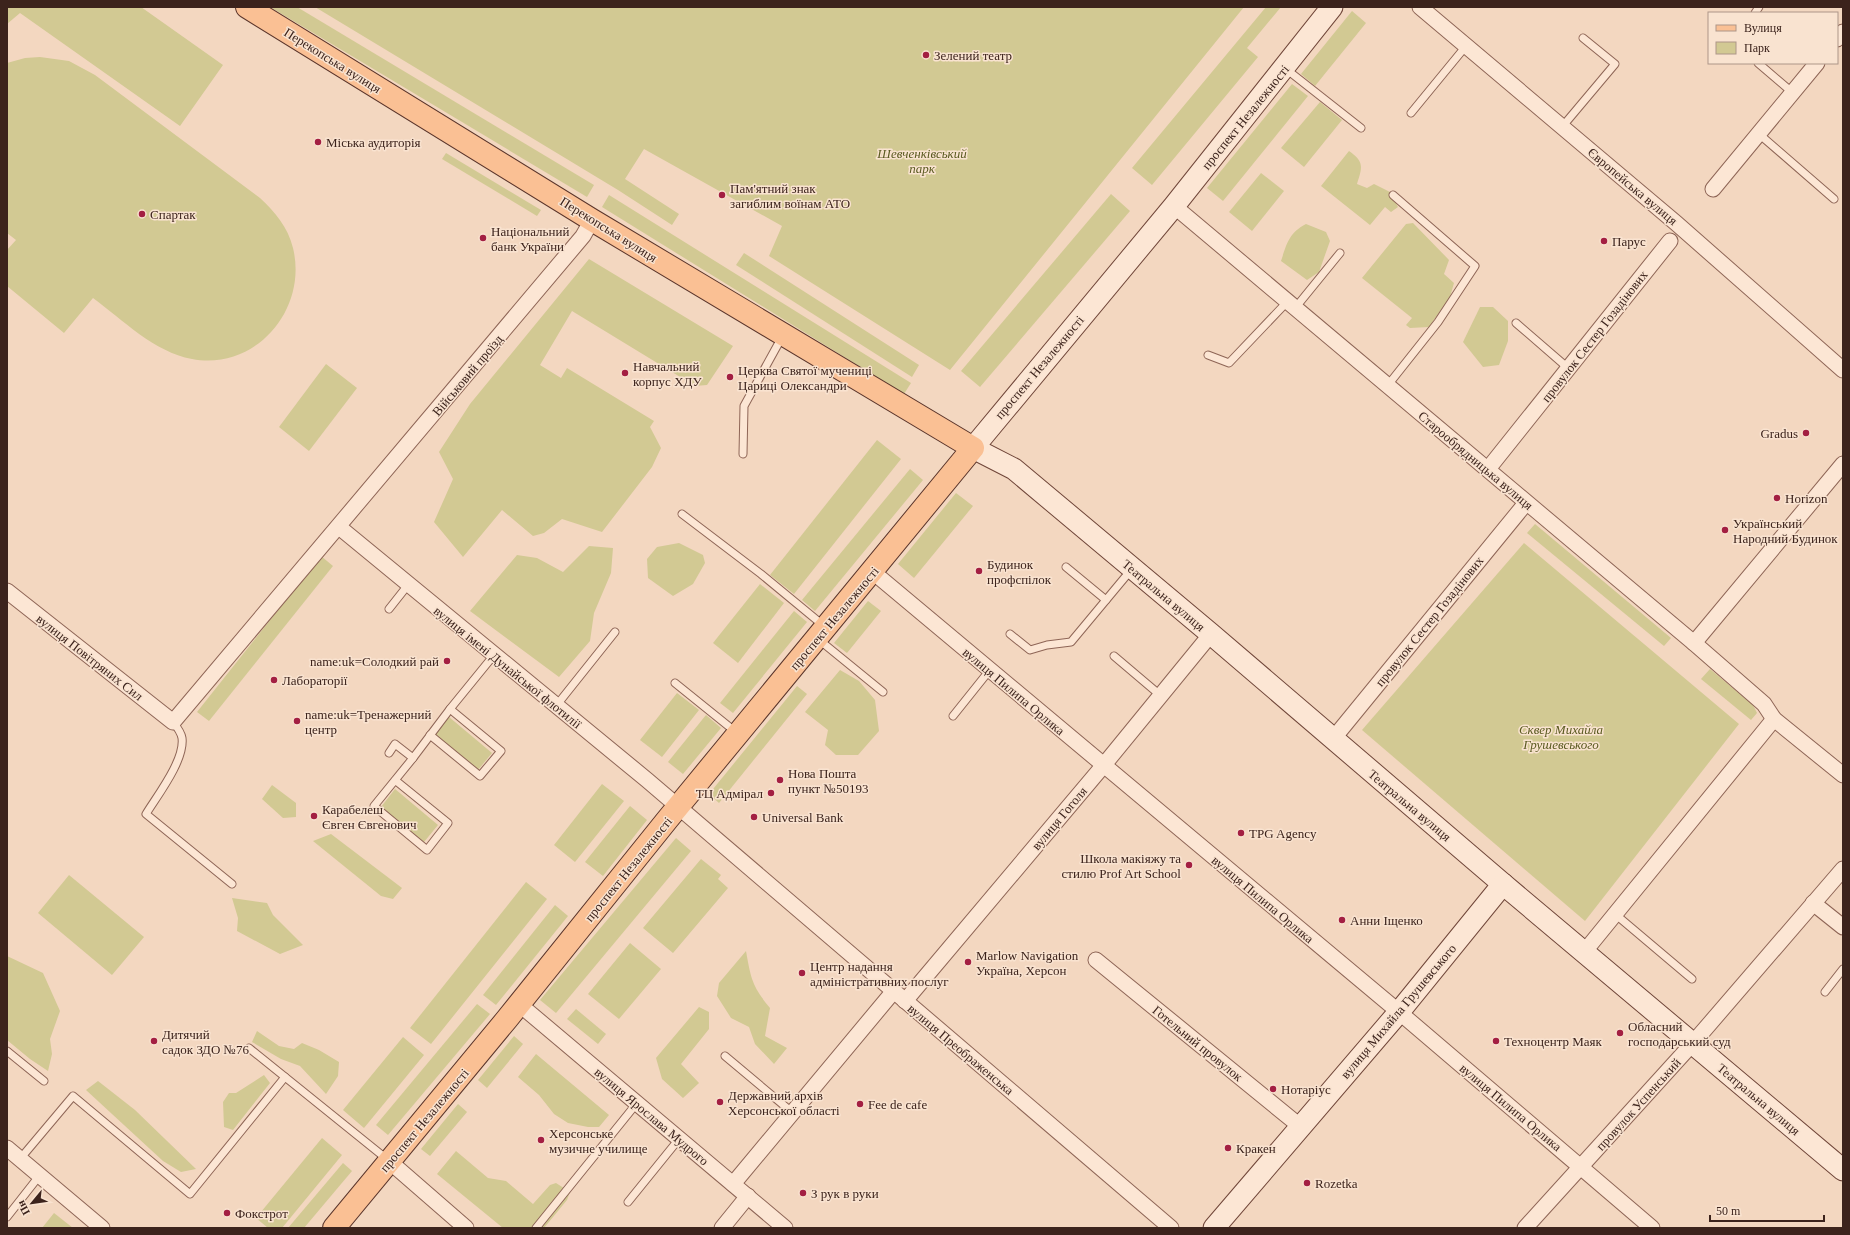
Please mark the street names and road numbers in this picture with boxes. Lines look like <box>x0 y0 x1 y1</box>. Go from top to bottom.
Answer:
street label: Перекопська вулиця <box>282 25 384 96</box>
street label: проспект Незалежності <box>1199 62 1292 173</box>
street label: Європейська вулиця <box>1585 145 1681 228</box>
street label: Перекопська вулиця <box>558 194 660 265</box>
street label: провулок Сестер Гозадінових <box>1538 267 1651 405</box>
street label: проспект Незалежності <box>992 312 1087 422</box>
street label: Військовий проїзд <box>429 331 506 419</box>
street label: Старообрядницька вулиця <box>1415 408 1536 513</box>
street label: провулок Сестер Гозадінових <box>1372 553 1487 689</box>
street label: Театральна вулиця <box>1119 556 1208 634</box>
street label: проспект Незалежності <box>787 563 882 673</box>
street label: вулиця імені Дунайської флотилії <box>431 603 585 732</box>
street label: вулиця Повітряних Сил <box>33 611 146 704</box>
street label: вулиця Пилипа Орлика <box>960 644 1068 738</box>
street label: Театральна вулиця <box>1365 766 1454 844</box>
street label: вулиця Гоголя <box>1029 784 1090 853</box>
street label: проспект Незалежності <box>582 814 675 925</box>
street label: вулиця Пилипа Орлика <box>1209 852 1317 946</box>
street label: вулиця Михайла Грушевського <box>1338 941 1459 1082</box>
street label: вулиця Преображенська <box>905 1001 1017 1098</box>
street label: Готельний провулок <box>1150 1002 1246 1085</box>
street label: провулок Успенський <box>1593 1055 1684 1154</box>
street label: вулиця Пилипа Орлика <box>1457 1060 1565 1154</box>
street label: Театральна вулиця <box>1714 1060 1803 1138</box>
street label: вулиця Ярослава Мудрого <box>592 1064 712 1169</box>
street label: проспект Незалежності <box>377 1065 472 1175</box>

